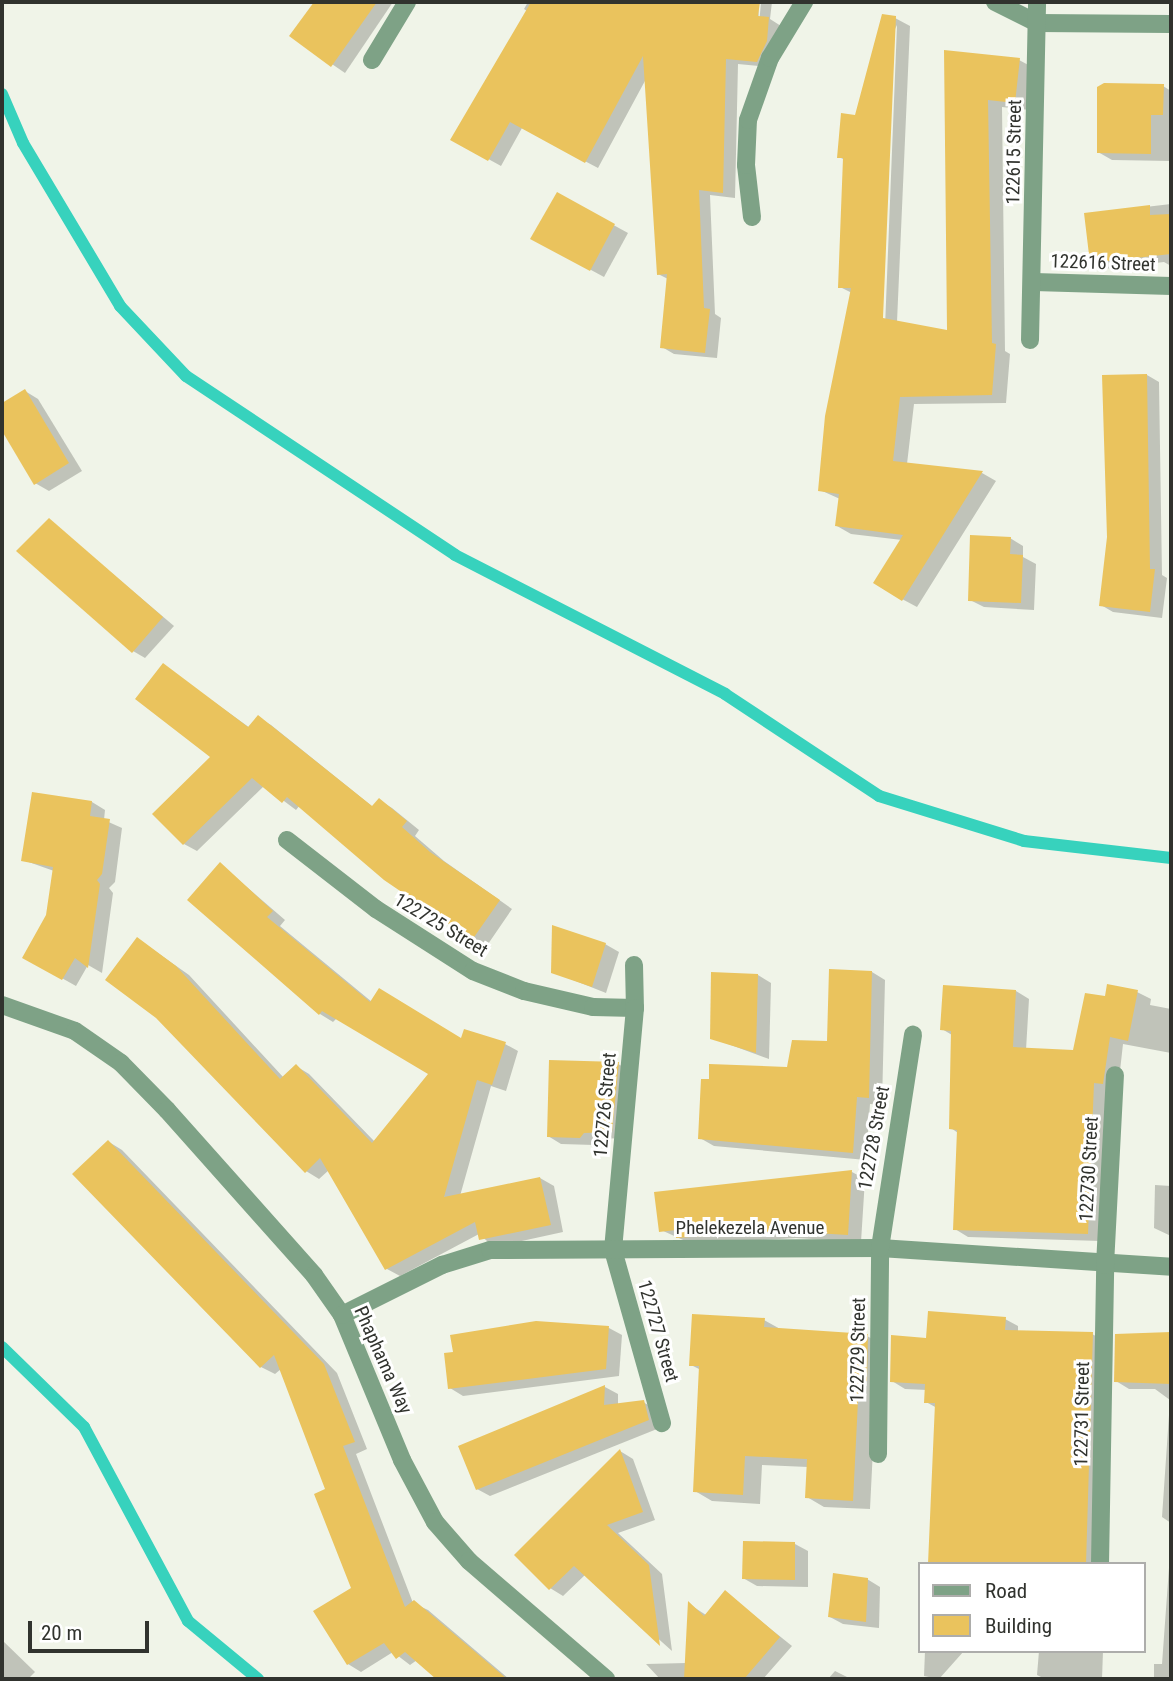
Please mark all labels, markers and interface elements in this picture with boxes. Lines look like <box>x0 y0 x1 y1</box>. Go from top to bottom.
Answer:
street label: 122615 Street <box>1002 99 1026 205</box>
street label: 122616 Street <box>1050 250 1156 276</box>
street label: 122725 Street <box>390 888 492 962</box>
street label: 122726 Street <box>589 1052 621 1158</box>
street label: 122728 Street <box>854 1084 894 1192</box>
street label: 122730 Street <box>1075 1116 1103 1222</box>
street label: Phelekezela Avenue <box>676 1217 824 1239</box>
street label: 122727 Street <box>633 1277 683 1385</box>
street label: 122729 Street <box>846 1297 870 1403</box>
street label: Phaphama Way <box>349 1303 417 1417</box>
street label: 122731 Street <box>1070 1361 1094 1467</box>
legend <box>918 1562 1145 1653</box>
text: Road <box>985 1579 1027 1603</box>
scale bar <box>32 1608 152 1652</box>
text: Building <box>985 1614 1052 1638</box>
text: 20 m <box>41 1621 82 1645</box>

